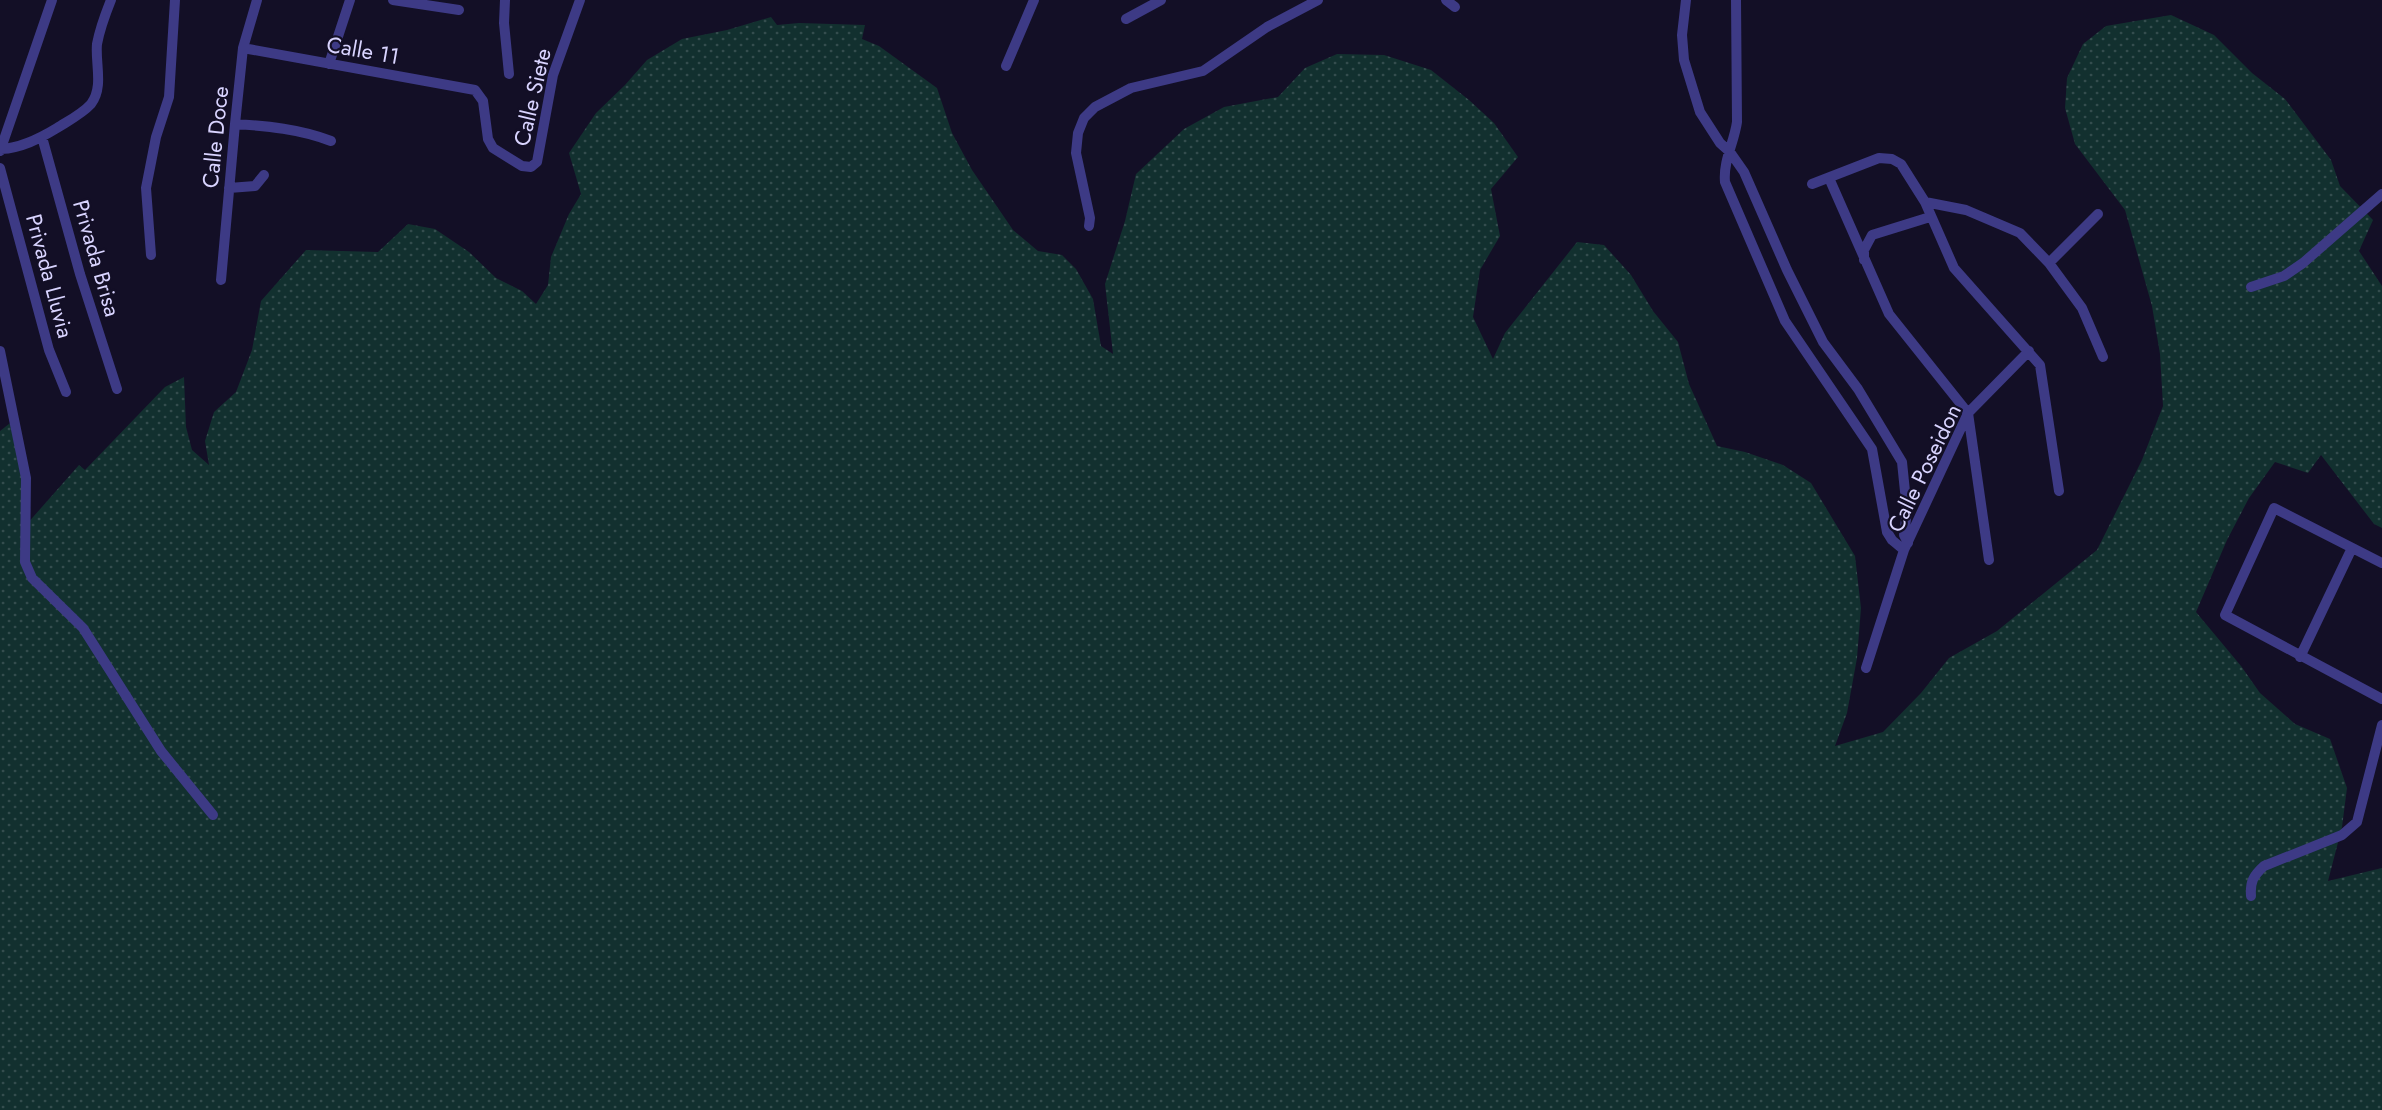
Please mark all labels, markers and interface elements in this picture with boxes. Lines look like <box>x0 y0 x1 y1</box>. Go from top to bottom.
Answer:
street label: Calle 11 <box>324 28 402 72</box>
street label: Calle Siete <box>505 45 559 149</box>
street label: Calle Doce <box>194 84 236 190</box>
street label: Privada Brisa <box>65 196 129 320</box>
street label: Privada Lluvia <box>18 210 82 342</box>
street label: Calle Poseidon <box>1879 398 1969 538</box>

